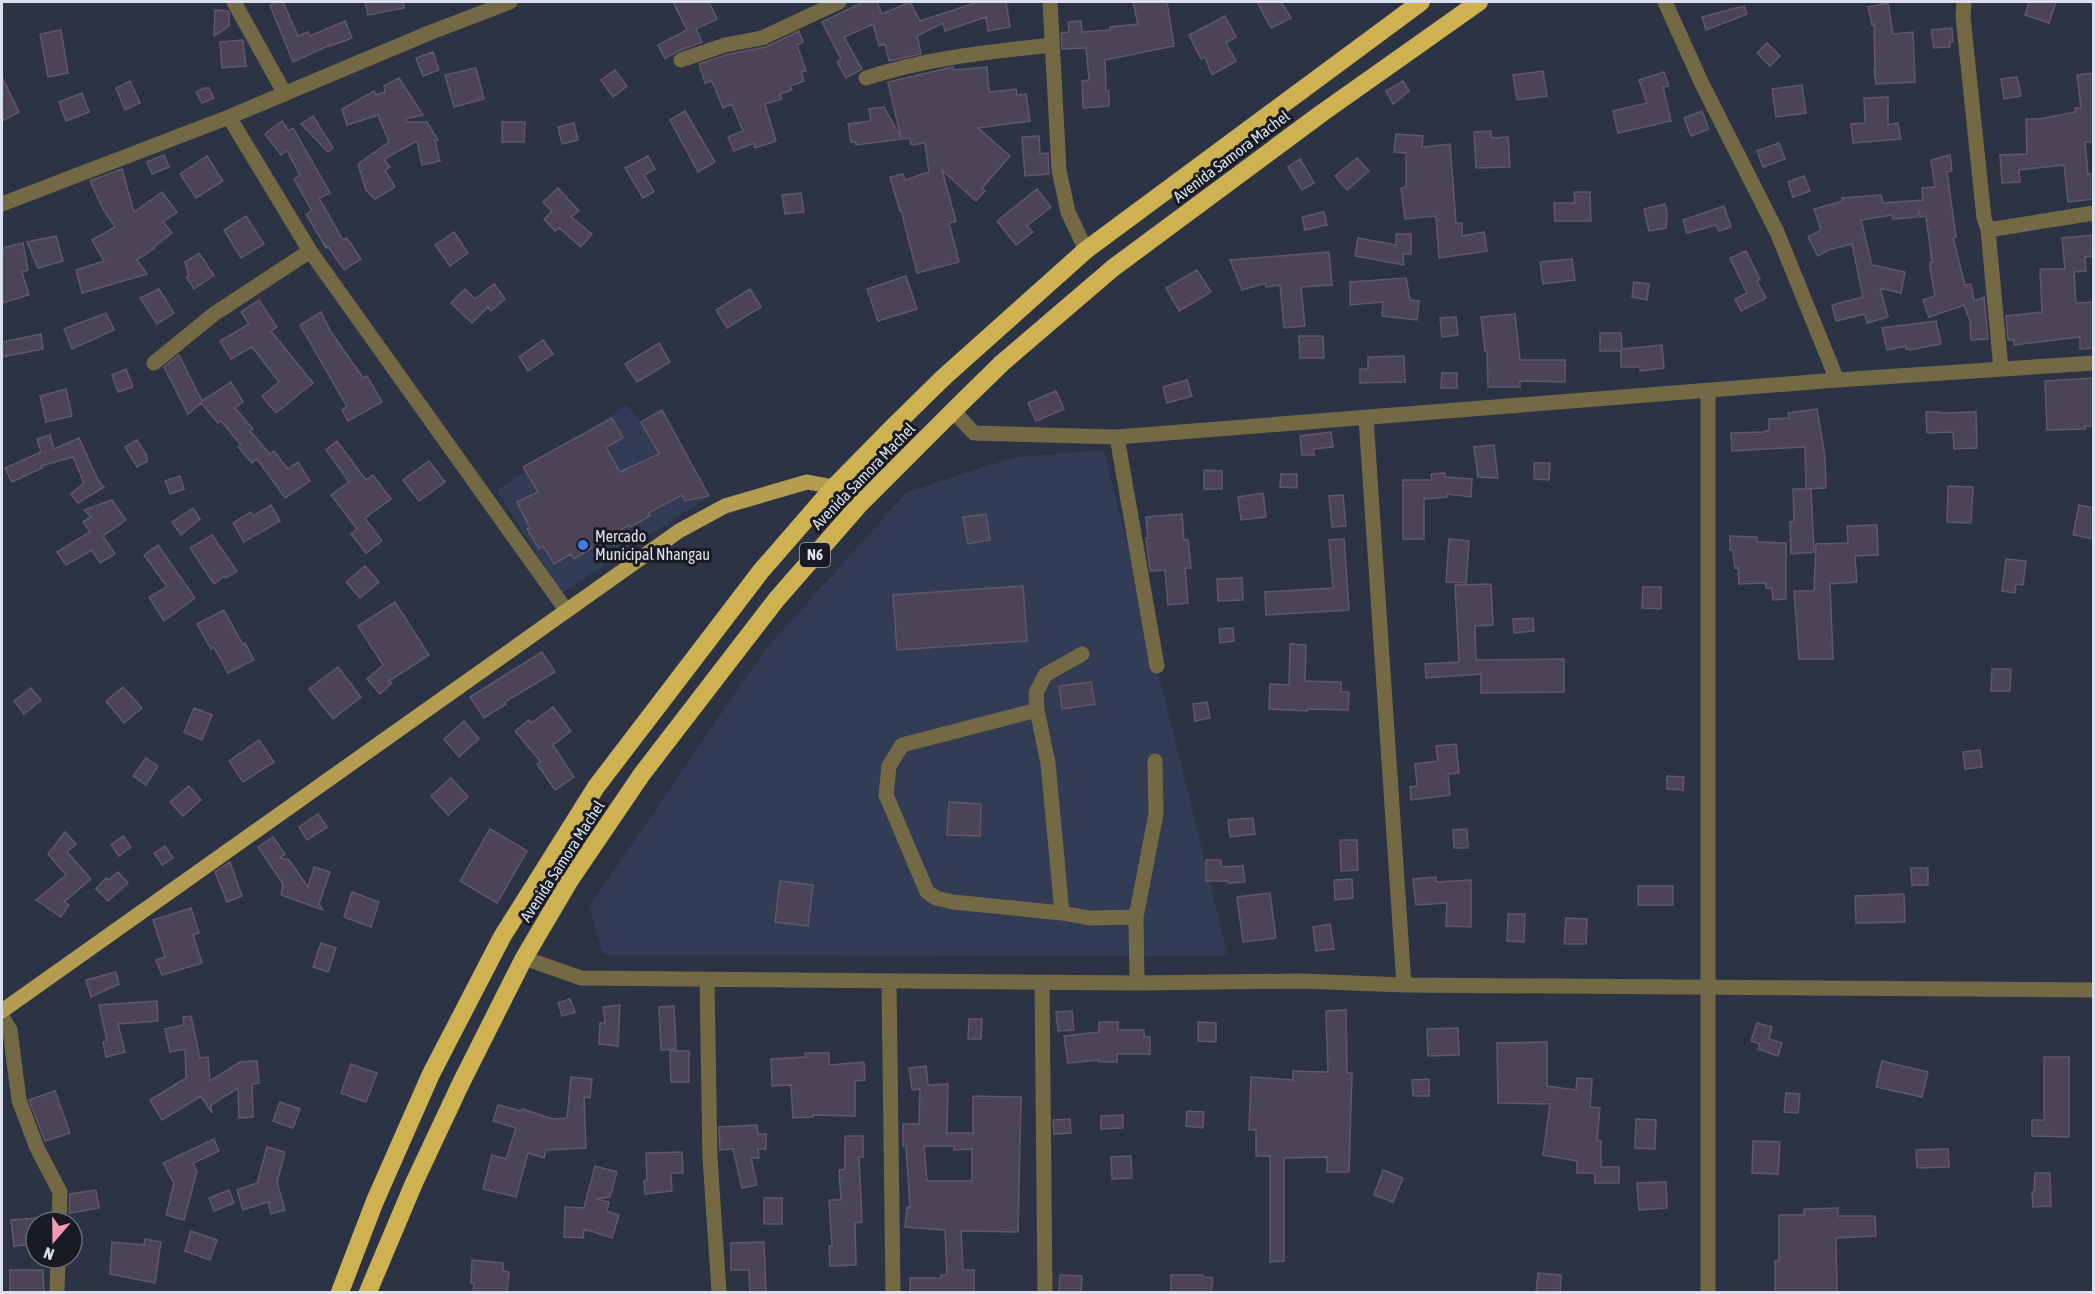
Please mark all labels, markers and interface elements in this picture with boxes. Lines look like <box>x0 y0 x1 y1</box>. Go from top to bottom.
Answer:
street label: Avenida Samora Machel <box>1169 106 1293 206</box>
street label: Avenida Samora Machel <box>808 419 919 533</box>
place label: Mercado Municipal Nhangau <box>595 527 710 564</box>
marker: Mercado Municipal Nhangau <box>576 538 590 552</box>
road number: N6 <box>800 543 830 567</box>
street label: Avenida Samora Machel <box>516 796 608 925</box>
north arrow <box>24 1210 84 1270</box>
text: N <box>41 1244 56 1264</box>

